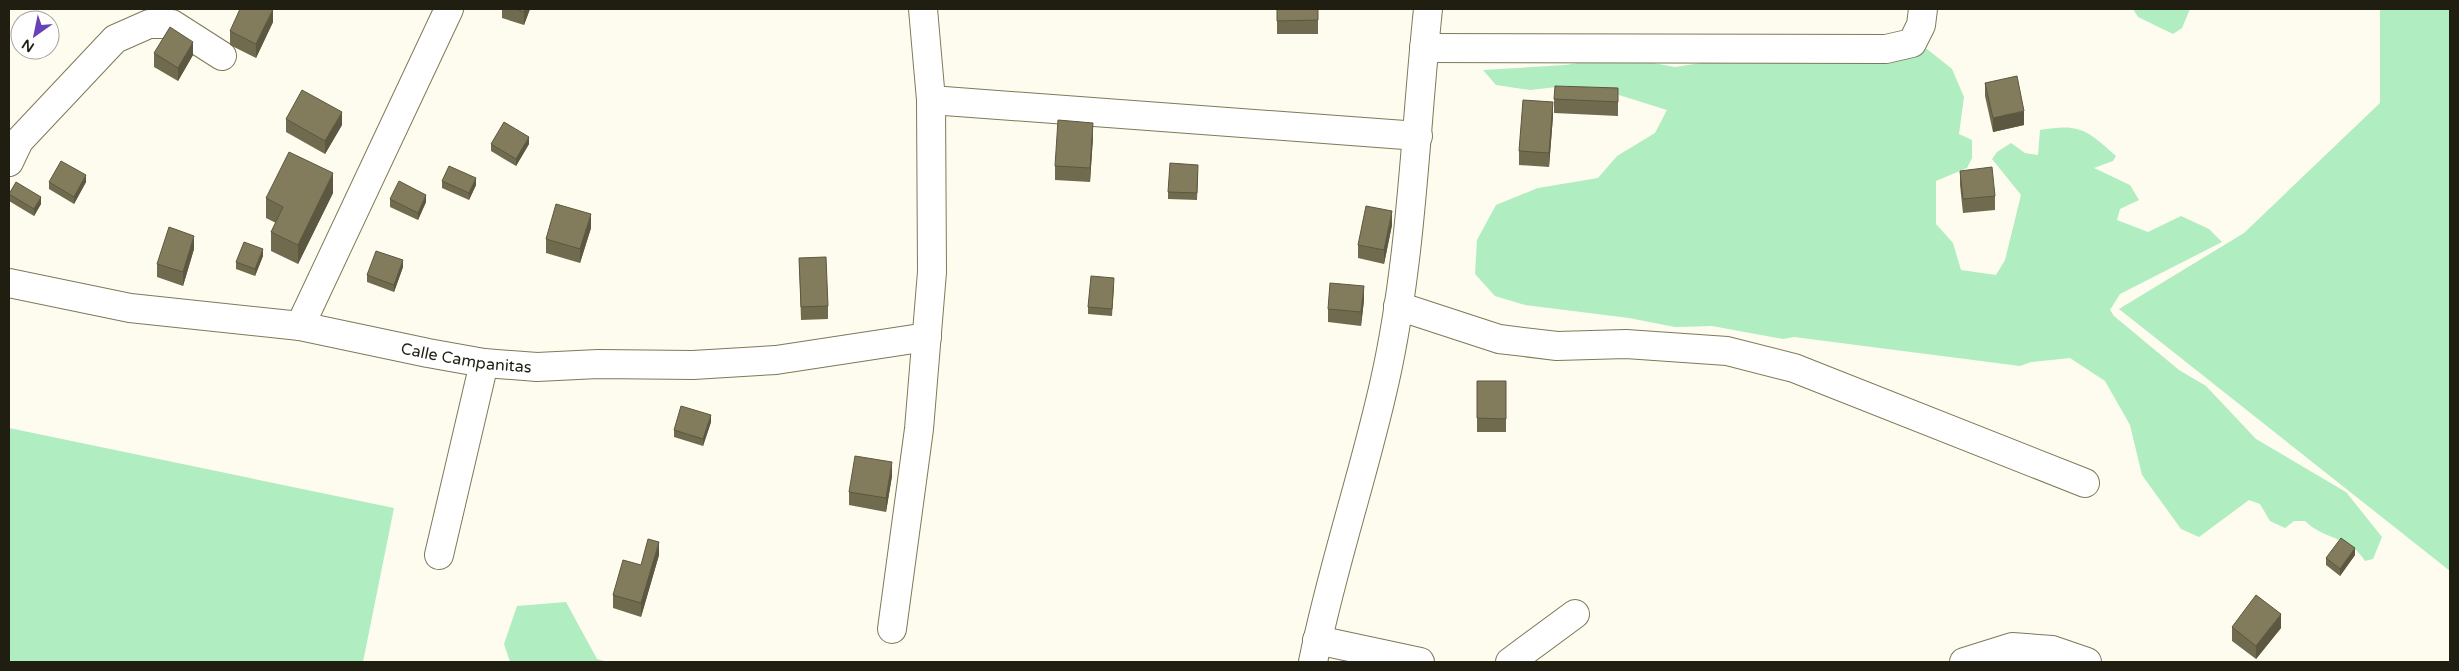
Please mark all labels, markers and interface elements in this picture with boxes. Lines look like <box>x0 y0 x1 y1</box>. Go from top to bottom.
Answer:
north arrow <box>10 10 60 60</box>
text: N <box>19 35 38 56</box>
street label: Calle Campanitas <box>399 339 532 378</box>

